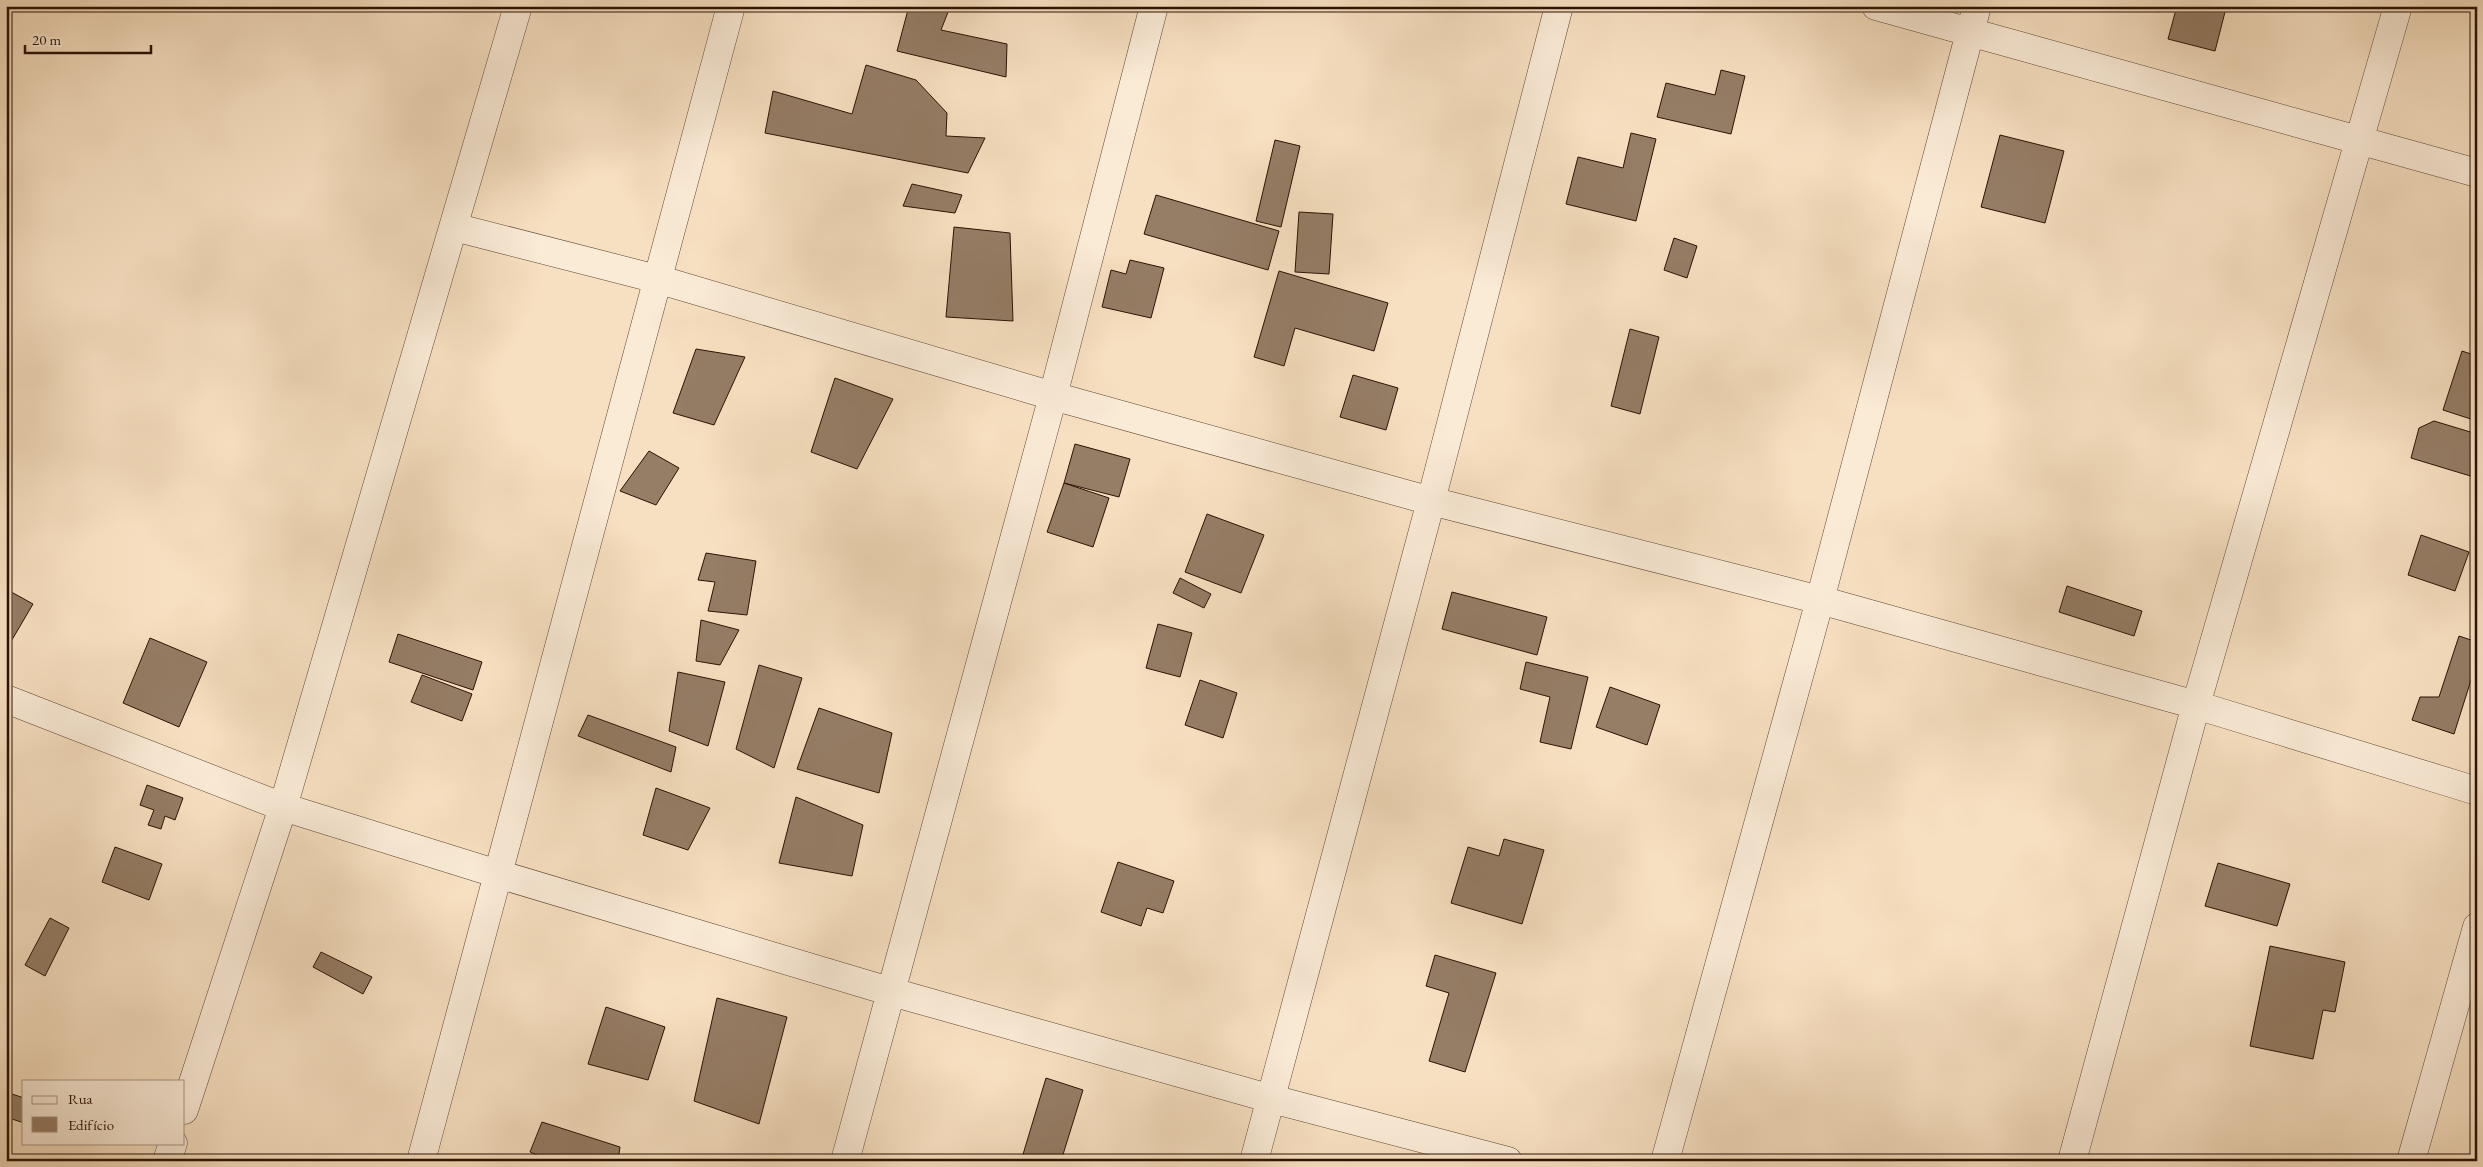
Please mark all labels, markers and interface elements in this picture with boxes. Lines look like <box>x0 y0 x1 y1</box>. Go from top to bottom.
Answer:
scale bar <box>25 22 151 54</box>
text: 20 m <box>32 30 61 49</box>
legend <box>22 1080 185 1144</box>
text: Rua <box>68 1089 93 1108</box>
text: Edifício <box>68 1115 114 1134</box>

